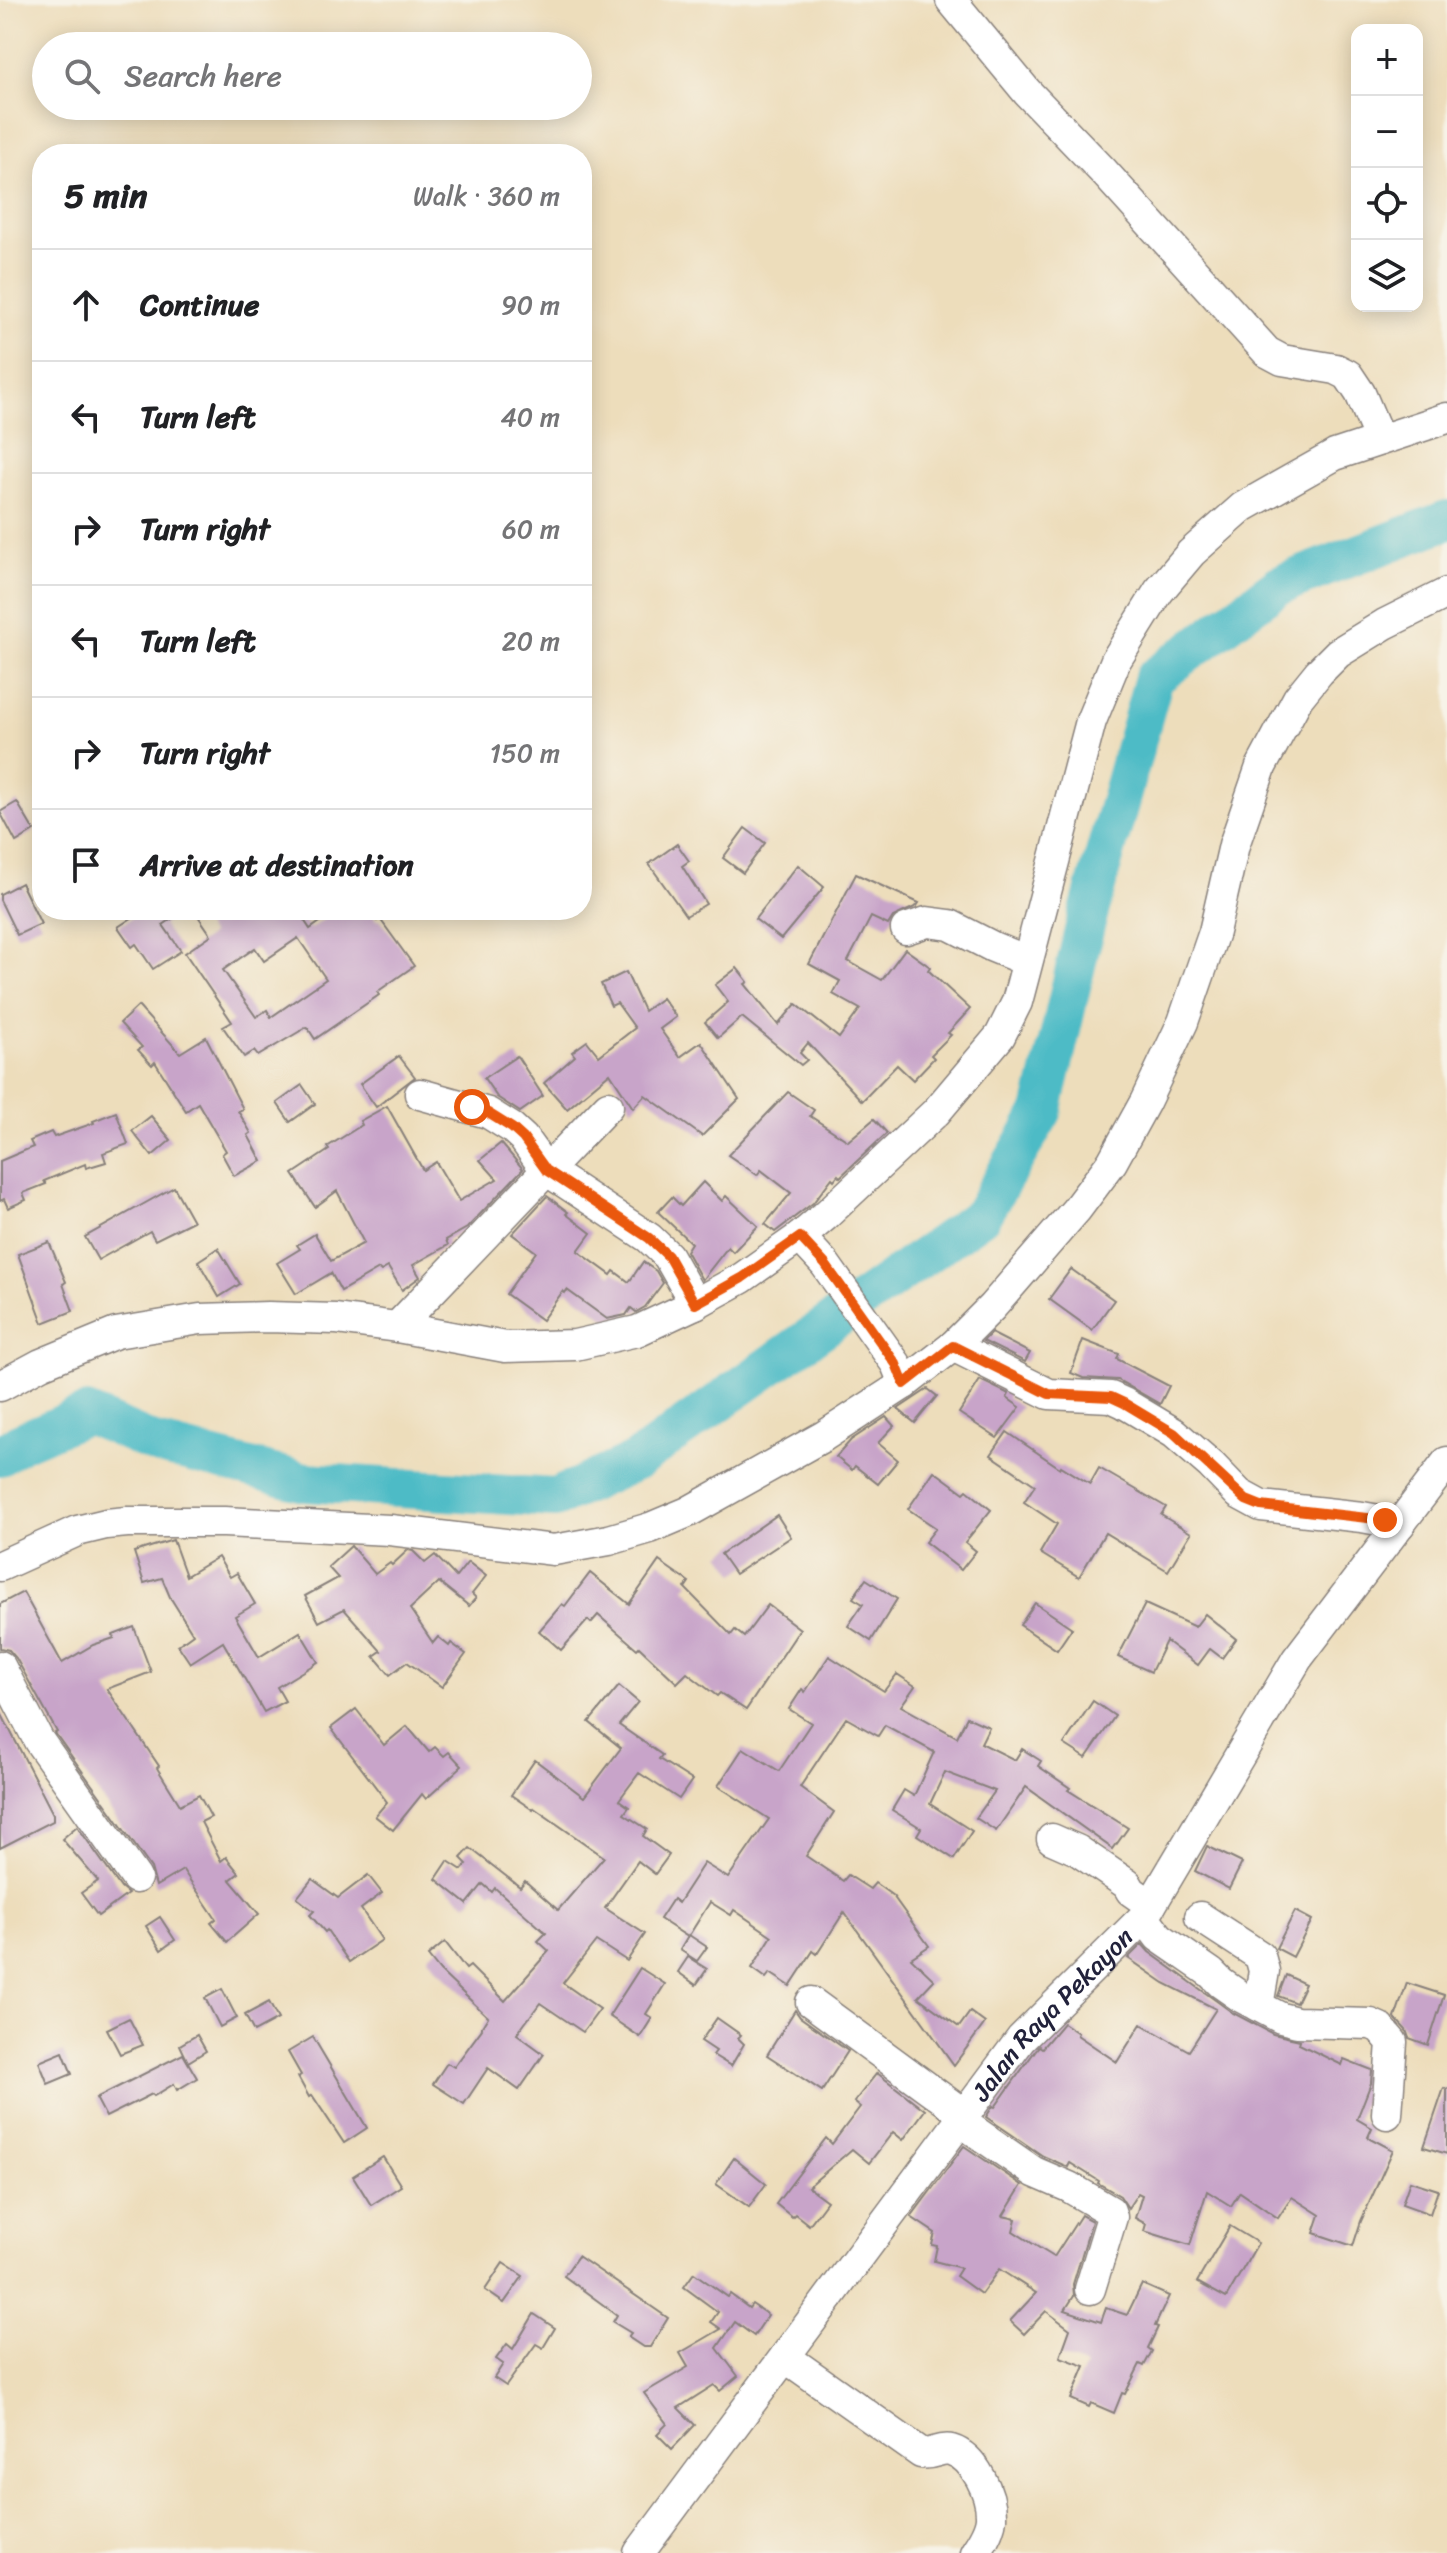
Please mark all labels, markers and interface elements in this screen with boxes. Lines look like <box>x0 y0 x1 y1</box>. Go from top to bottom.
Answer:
map controls <box>1351 24 1423 312</box>
button: + <box>1351 24 1423 96</box>
search box <box>32 32 592 120</box>
text: Search here <box>124 49 282 103</box>
icon: search <box>60 54 104 98</box>
button: − <box>1351 96 1423 168</box>
text: 5 min <box>64 166 147 226</box>
button: locate <box>1351 168 1423 240</box>
text: Walk · 360 m <box>413 173 560 219</box>
button: layers <box>1351 240 1423 312</box>
text: Continue <box>140 278 259 332</box>
text: 90 m <box>501 282 560 328</box>
icon: ahead <box>64 283 108 327</box>
text: Turn left <box>140 390 256 444</box>
text: 40 m <box>501 394 560 440</box>
icon: left <box>64 395 108 439</box>
text: Turn right <box>140 502 270 556</box>
text: 60 m <box>502 506 560 552</box>
icon: right <box>64 507 108 551</box>
text: Turn left <box>140 614 256 668</box>
text: 20 m <box>502 618 560 664</box>
icon: left <box>64 619 108 663</box>
text: Turn right <box>140 726 270 780</box>
text: 150 m <box>490 730 560 776</box>
icon: right <box>64 731 108 775</box>
text: Arrive at destination <box>140 838 414 892</box>
icon: arrive <box>64 843 108 887</box>
route start <box>454 1089 490 1125</box>
route end <box>1367 1502 1403 1538</box>
street label: Jalan Raya Pekayon <box>959 1916 1145 2112</box>

